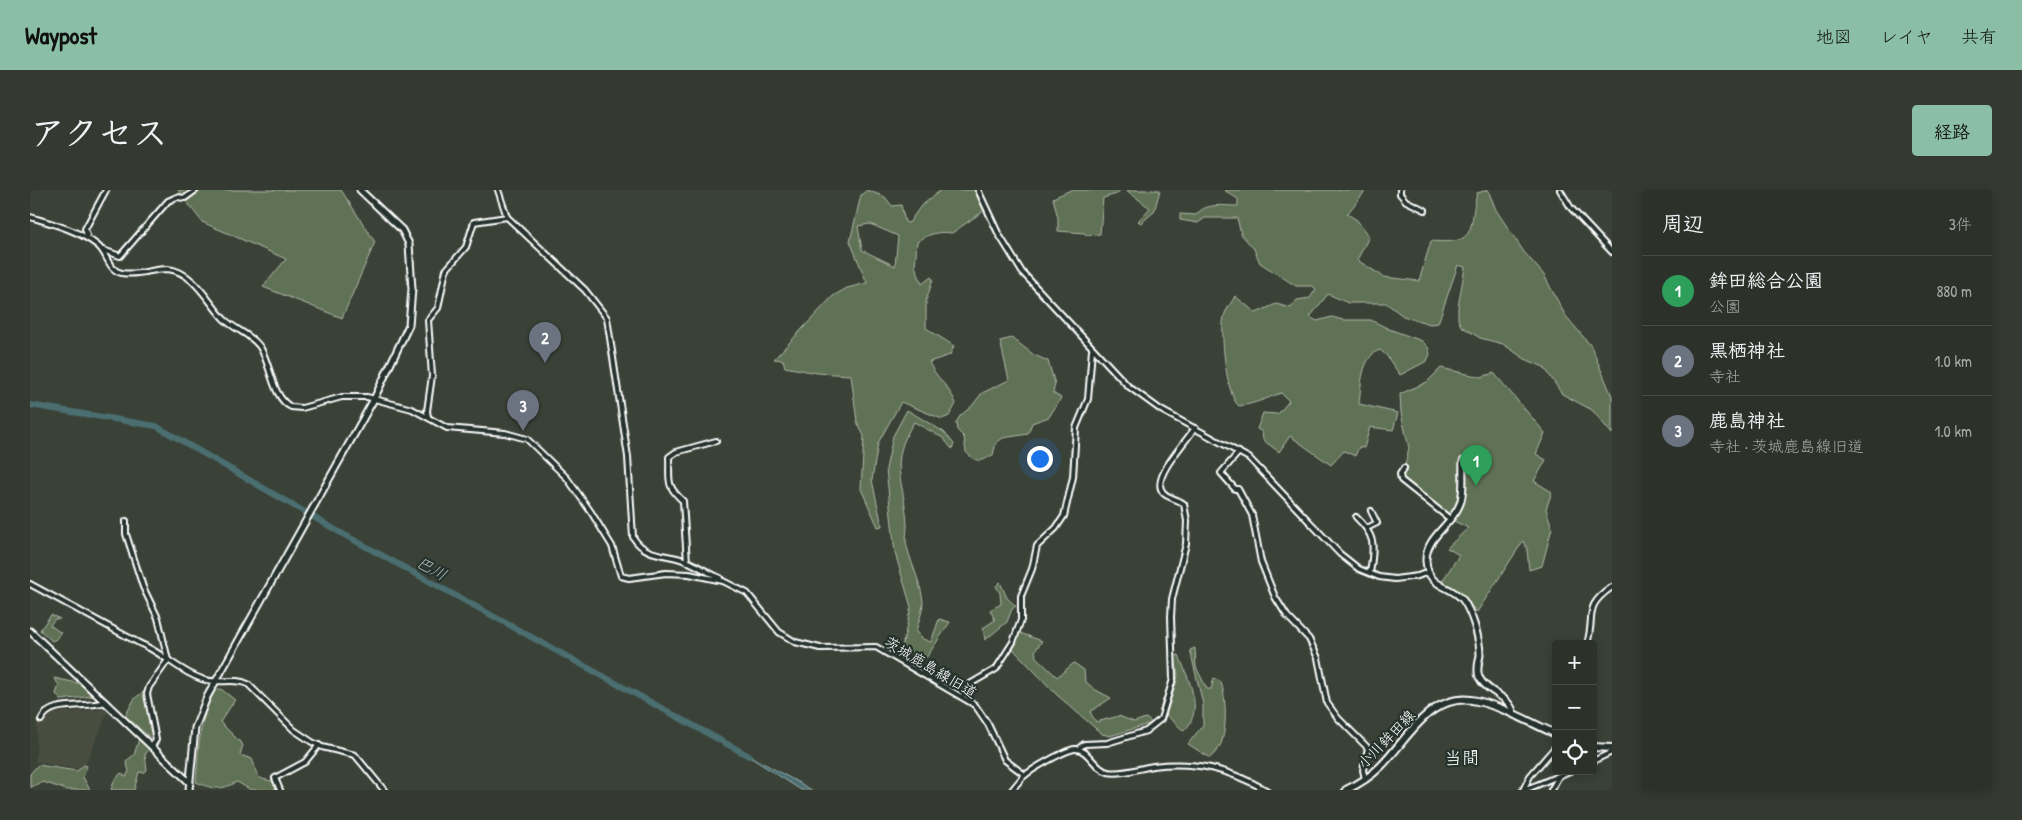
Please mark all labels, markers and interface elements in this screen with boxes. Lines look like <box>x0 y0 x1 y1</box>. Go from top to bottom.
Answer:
text: Waypost <box>25 19 97 51</box>
text: 地図 <box>1816 24 1852 49</box>
text: レイヤ <box>1880 24 1933 49</box>
text: 共有 <box>1961 24 1997 49</box>
button: 経路 <box>1912 105 1992 156</box>
text: アクセス <box>30 109 168 156</box>
text: 周辺 <box>1662 209 1704 238</box>
text: 3件 <box>1949 213 1972 235</box>
text: 鉾田総合公園 <box>1709 267 1823 293</box>
text: 1 <box>1675 280 1681 302</box>
text: 880 m <box>1936 280 1972 302</box>
text: 公園 <box>1709 295 1741 317</box>
pin: 2 <box>529 322 561 363</box>
text: 黒栖神社 <box>1709 337 1785 363</box>
text: 2 <box>1674 350 1682 372</box>
text: 1.0 km <box>1934 350 1972 372</box>
text: 寺社 <box>1709 365 1741 387</box>
pin: 3 <box>507 390 539 431</box>
text: 鹿島神社 <box>1709 407 1785 433</box>
text: 3 <box>1674 420 1682 442</box>
text: 1.0 km <box>1934 420 1972 442</box>
text: 寺社 · 茨城鹿島線旧道 <box>1709 435 1864 457</box>
pin: 1 <box>1460 445 1492 486</box>
your location <box>1027 446 1053 472</box>
water label: 巴川 <box>413 551 451 585</box>
street label: 茨城鹿島線旧道 <box>881 631 981 703</box>
map controls <box>1552 640 1597 775</box>
button: + <box>1552 640 1597 685</box>
button: − <box>1552 685 1597 730</box>
street label: 小川鉾田線 <box>1352 705 1420 773</box>
button: locate <box>1552 730 1597 775</box>
district label: 当間 <box>1444 745 1480 770</box>

